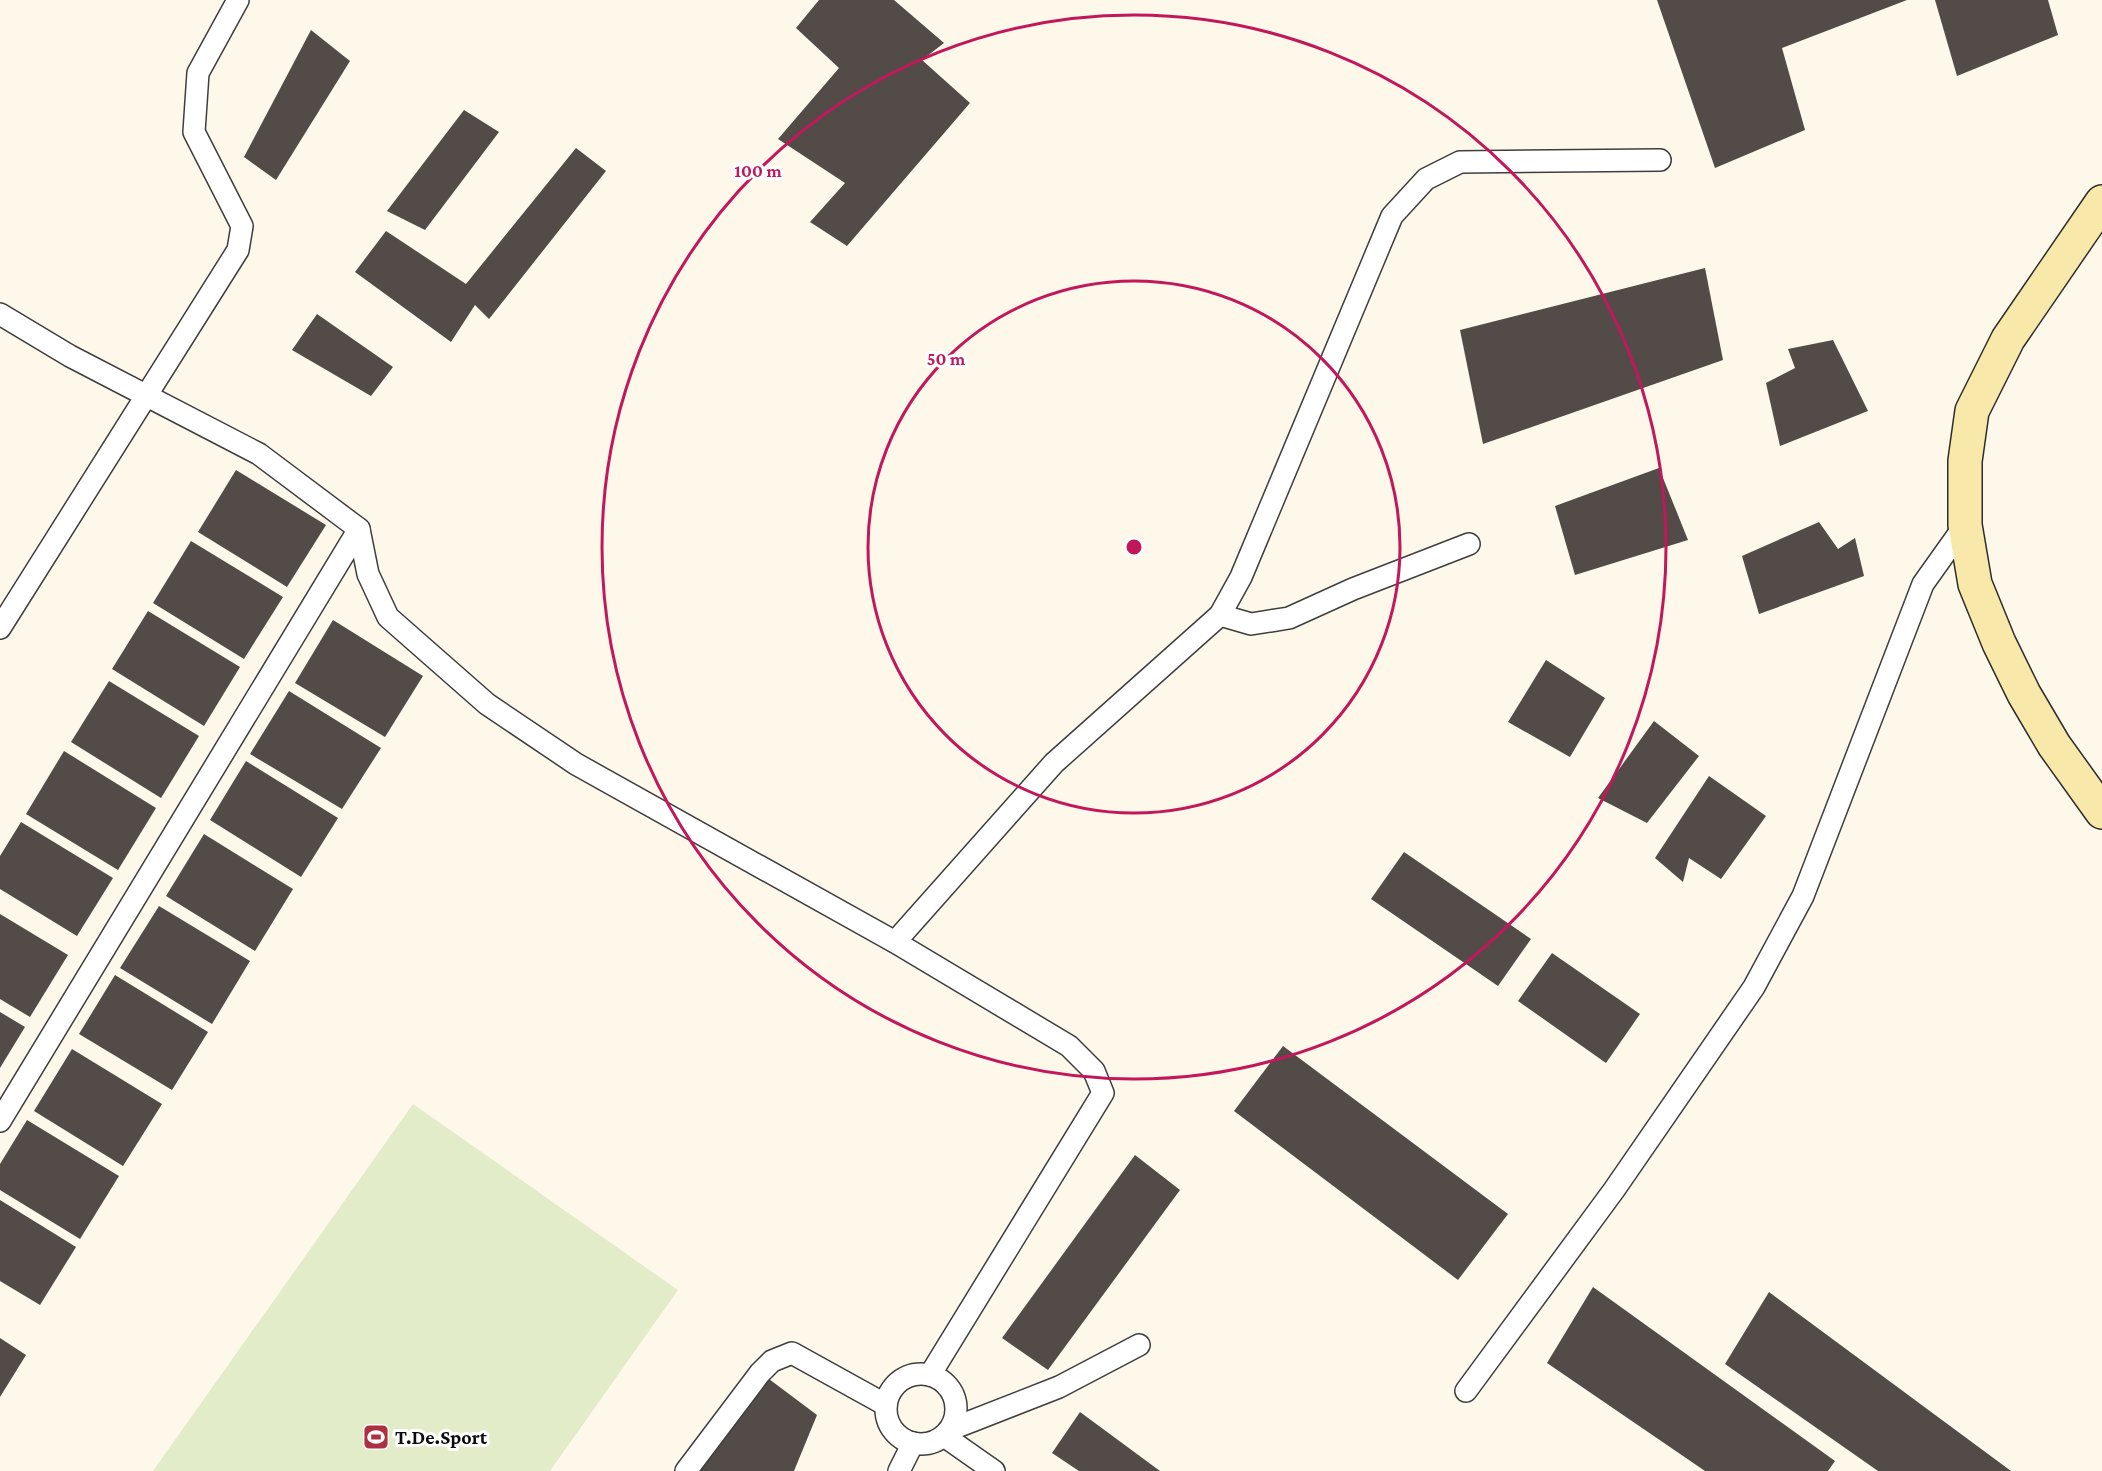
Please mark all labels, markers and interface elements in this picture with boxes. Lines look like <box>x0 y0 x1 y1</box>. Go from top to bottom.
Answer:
text: 100 m <box>734 161 782 181</box>
text: 50 m <box>927 349 966 369</box>
centre of rings <box>1124 537 1144 557</box>
sports icon: T.De.Sport <box>361 1422 391 1452</box>
place label: T.De.Sport <box>395 1426 488 1448</box>

